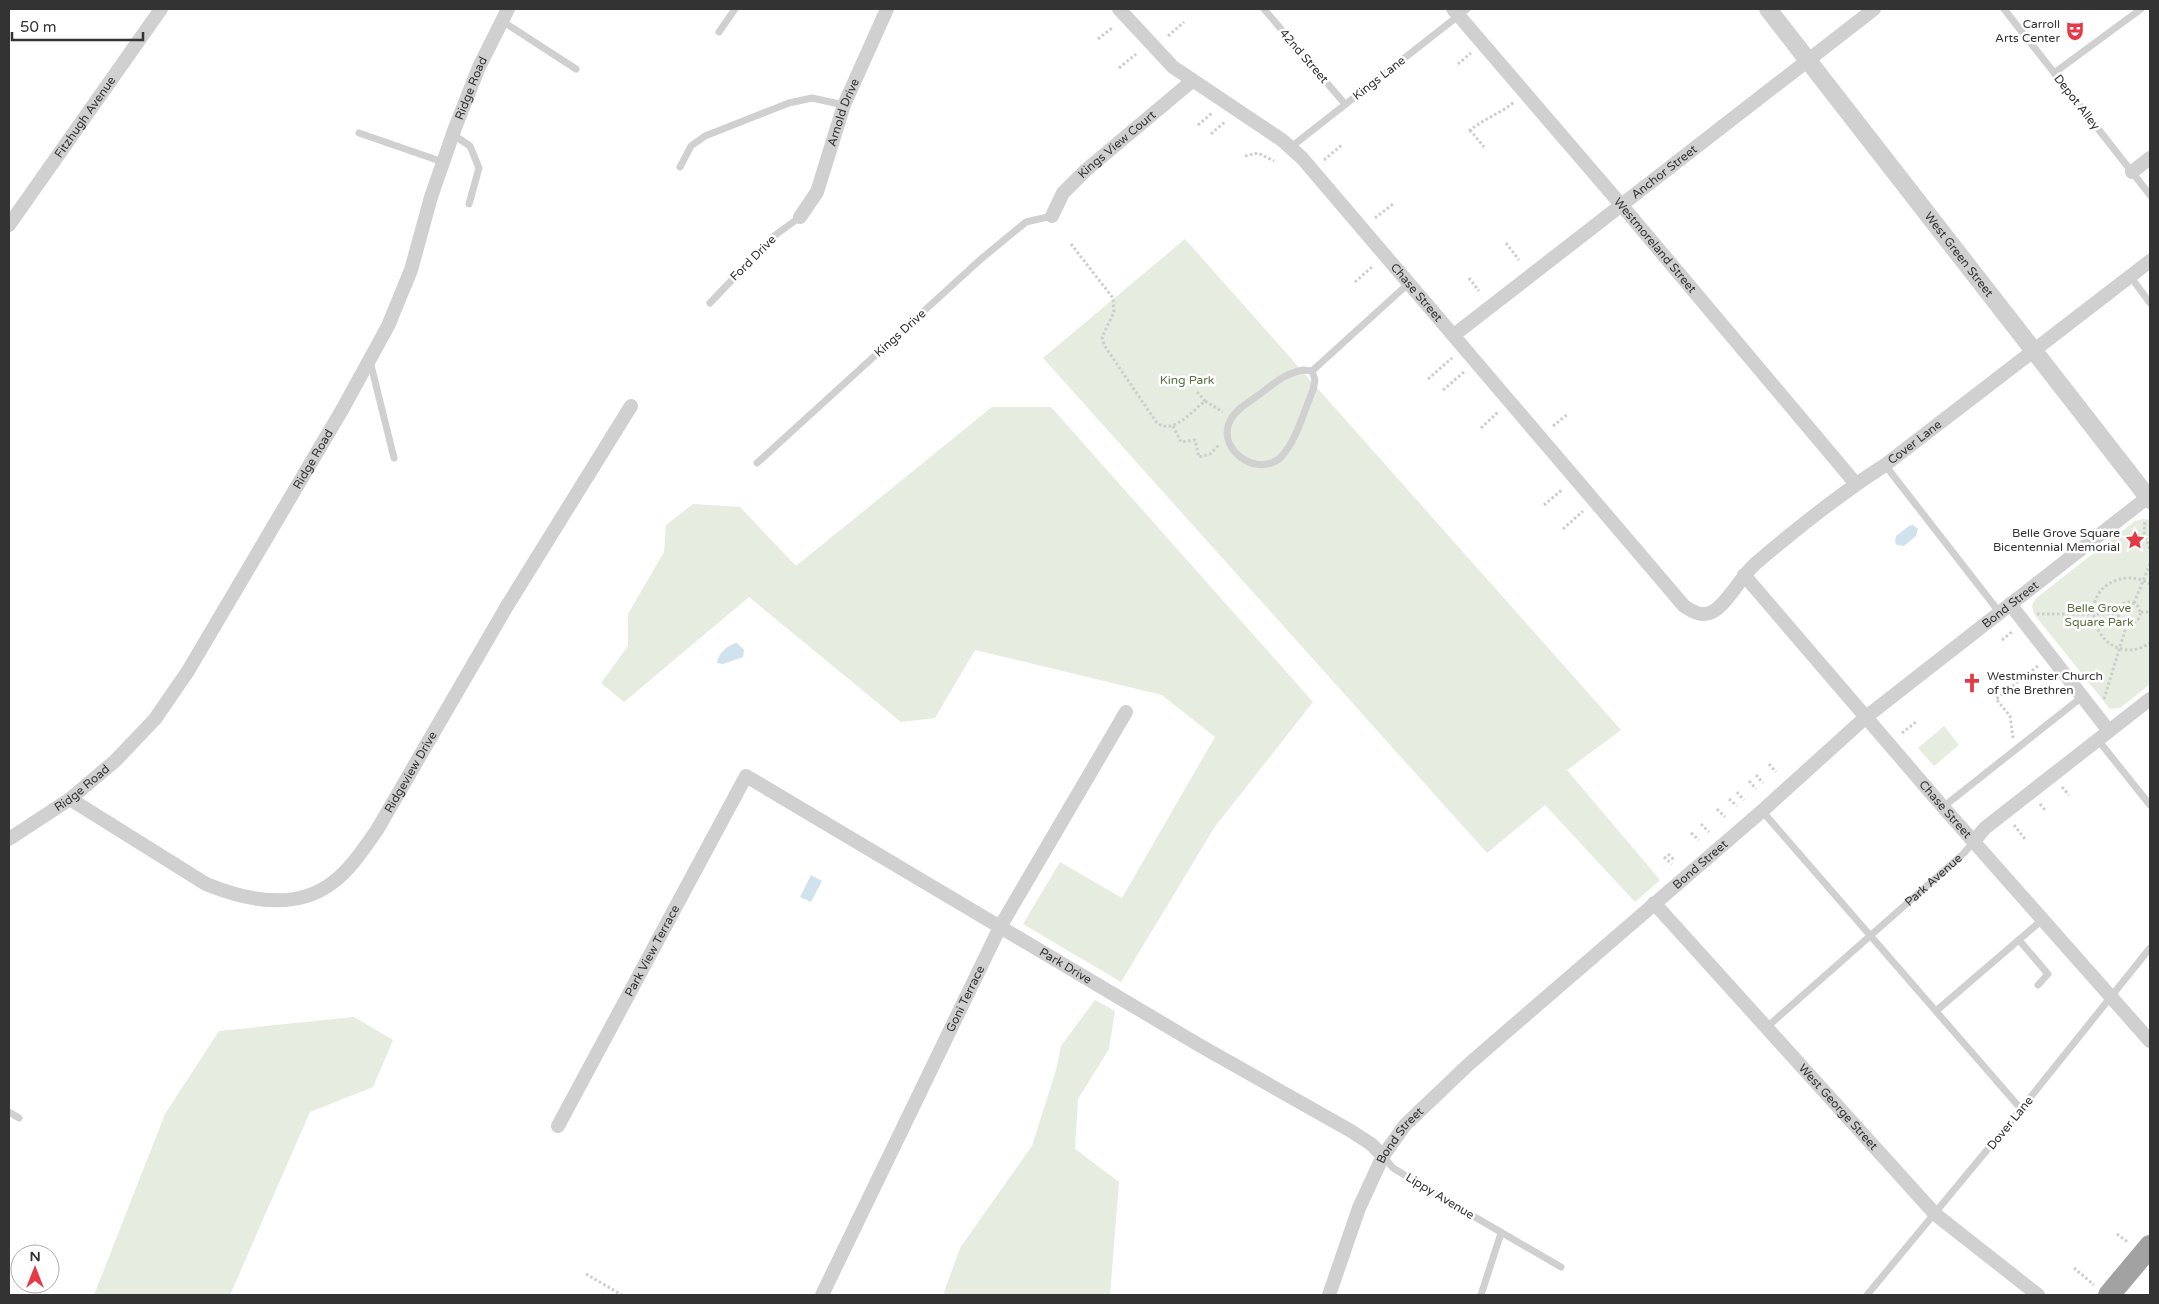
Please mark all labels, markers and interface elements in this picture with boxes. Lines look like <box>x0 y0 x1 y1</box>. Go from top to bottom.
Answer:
scale bar <box>12 10 144 42</box>
place label: Carroll Arts Center <box>1995 17 2060 45</box>
text: 50 m <box>20 18 57 36</box>
theatre icon: Carroll Arts Center <box>2064 20 2086 42</box>
street label: 42nd Street <box>1277 26 1332 86</box>
street label: Kings Lane <box>1350 53 1408 103</box>
street label: Ridge Road <box>452 54 490 122</box>
street label: Depot Alley <box>2051 72 2103 133</box>
street label: Fitzhugh Avenue <box>52 73 119 160</box>
street label: Arnold Drive <box>825 76 862 148</box>
street label: Kings View Court <box>1075 107 1159 181</box>
street label: Anchor Street <box>1629 142 1700 202</box>
street label: Westmoreland Street <box>1611 195 1700 296</box>
street label: West Green Street <box>1922 209 1997 300</box>
street label: Ford Drive <box>727 232 779 284</box>
street label: Chase Street <box>1388 260 1446 325</box>
street label: Kings Drive <box>871 306 929 360</box>
park label: King Park <box>1160 373 1215 387</box>
street label: Cover Lane <box>1885 417 1944 467</box>
street label: Ridge Road <box>290 427 336 492</box>
place label: Belle Grove Square Bicentennial Memorial <box>1993 526 2120 554</box>
place icon: Belle Grove Square Bicentennial Memorial <box>2124 529 2146 551</box>
street label: Bond Street <box>1979 578 2042 631</box>
park label: Belle Grove Square Park <box>2065 601 2134 629</box>
place label: Westminster Church of the Brethren <box>1987 669 2103 697</box>
church icon: Westminster Church of the Brethren <box>1961 672 1983 694</box>
street label: Ridgeview Drive <box>381 729 440 815</box>
street label: Ridge Road <box>52 762 112 814</box>
street label: Chase Street <box>1916 777 1975 842</box>
street label: Bond Street <box>1670 837 1731 892</box>
street label: Park Avenue <box>1902 851 1965 909</box>
street label: Park View Terrace <box>622 902 683 999</box>
street label: Park Drive <box>1037 945 1094 987</box>
street label: Goni Terrace <box>943 963 987 1034</box>
street label: West George Street <box>1796 1061 1881 1153</box>
street label: Dover Lane <box>1984 1093 2036 1152</box>
street label: Bond Street <box>1374 1104 1427 1166</box>
street label: Lippy Avenue <box>1403 1170 1477 1222</box>
north arrow <box>10 1244 60 1294</box>
text: N <box>29 1248 41 1265</box>

